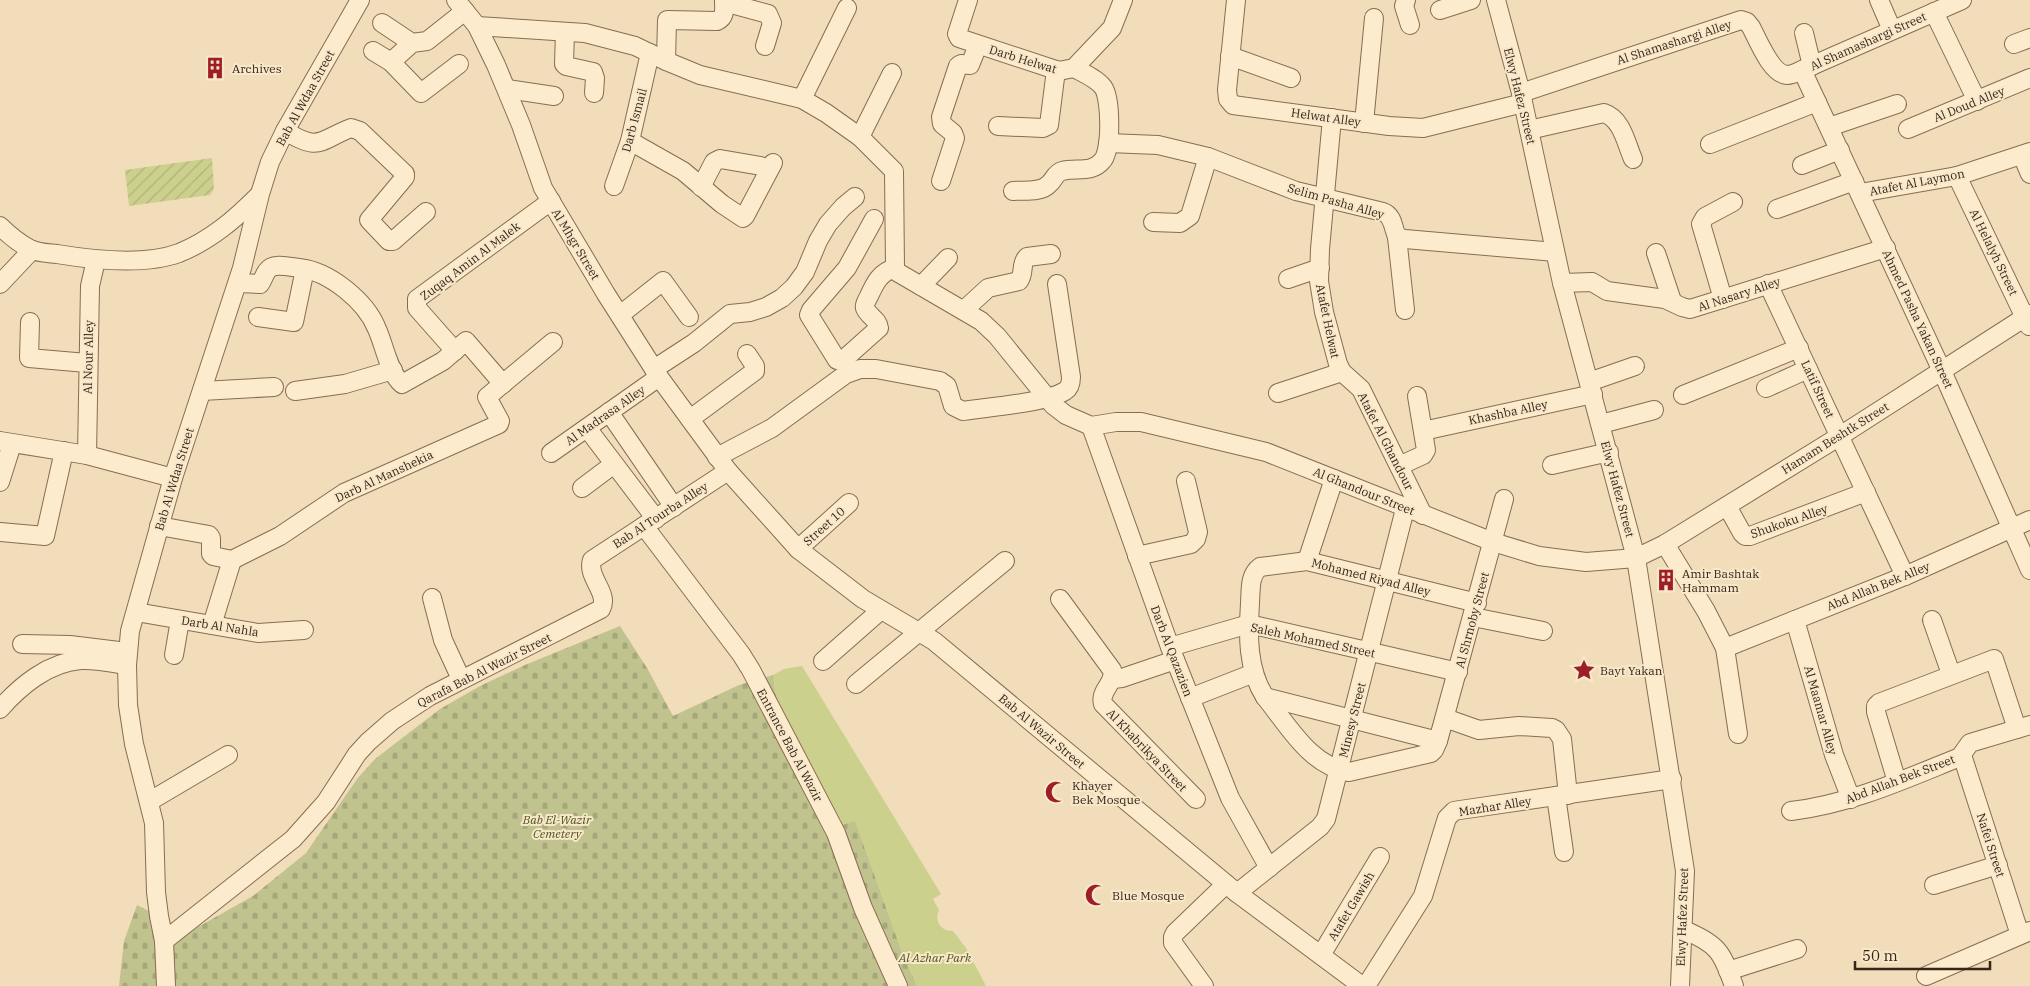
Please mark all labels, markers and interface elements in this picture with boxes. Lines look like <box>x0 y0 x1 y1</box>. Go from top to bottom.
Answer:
street label: Al Shamashargi Street <box>1808 9 1928 73</box>
street label: Al Shamashargi Alley <box>1615 16 1734 68</box>
street label: Darb Helwat <box>987 42 1059 76</box>
street label: Elwy Hafez Street <box>1501 46 1539 146</box>
street label: Bab Al Wdaa Street <box>273 48 337 148</box>
building icon: Archives <box>202 55 228 81</box>
place label: Archives <box>232 61 282 76</box>
street label: Al Doud Alley <box>1931 83 2007 125</box>
street label: Darb Ismail <box>618 86 650 154</box>
street label: Helwat Alley <box>1290 105 1362 129</box>
street label: Atafet Al Laymon <box>1868 165 1966 199</box>
street label: Selim Pasha Alley <box>1286 180 1387 222</box>
street label: Al Mhgr Street <box>549 206 603 282</box>
street label: Al Helalyh Street <box>1967 206 2021 298</box>
street label: Zuqaq Amin Al Malek <box>417 219 523 303</box>
street label: Ahmed Pasha Yakan Street <box>1879 247 1957 391</box>
street label: Al Nasary Alley <box>1696 273 1783 314</box>
street label: Atafet Helwat <box>1313 282 1343 360</box>
street label: Al Nour Alley <box>80 319 96 394</box>
street label: Latif Street <box>1798 358 1838 420</box>
street label: Al Madrasa Alley <box>562 382 648 448</box>
street label: Atafet Al Ghandour <box>1355 390 1417 493</box>
street label: Khashba Alley <box>1467 396 1550 428</box>
street label: Hamam Beshtk Street <box>1779 399 1891 477</box>
street label: Bab Al Wdaa Street <box>151 426 197 532</box>
street label: Elwy Hafez Street <box>1598 439 1638 539</box>
street label: Darb Al Manshekia <box>333 446 436 505</box>
street label: Al Ghandour Street <box>1311 464 1417 518</box>
street label: Bab Al Tourba Alley <box>610 478 711 551</box>
street label: Shukoku Alley <box>1748 501 1830 541</box>
street label: Street 10 <box>800 503 848 549</box>
street label: Mohamed Riyad Alley <box>1310 555 1433 599</box>
street label: Abd Allah Bek Alley <box>1824 558 1932 614</box>
place label: Amir Bashtak Hammam <box>1682 566 1759 595</box>
building icon: Amir Bashtak Hammam <box>1653 567 1679 593</box>
street label: Al Shrnoby Street <box>1452 570 1492 670</box>
street label: Darb Al Qazazien <box>1148 603 1196 699</box>
street label: Darb Al Nahla <box>180 612 260 640</box>
street label: Saleh Mohamed Street <box>1249 619 1377 661</box>
street label: Qarafa Bab Al Wazir Street <box>414 630 554 710</box>
place icon: Bayt Yakan <box>1571 657 1597 683</box>
place label: Bayt Yakan <box>1600 663 1663 678</box>
street label: Al Maamar Alley <box>1801 664 1841 757</box>
street label: Minesy Street <box>1335 681 1369 759</box>
street label: Entrance Bab Al Wazir <box>754 686 827 805</box>
street label: Bab Al Wazir Street <box>996 691 1088 771</box>
street label: Al Khabrikya Street <box>1104 705 1190 795</box>
street label: Abd Allah Bek Street <box>1843 751 1957 807</box>
place label: Khayer Bek Mosque <box>1072 778 1140 807</box>
mosque icon: Khayer Bek Mosque <box>1043 779 1069 805</box>
street label: Mazhar Alley <box>1458 793 1533 819</box>
street label: Nafei Street <box>1974 811 2008 879</box>
park label: Bab El-Wazir Cemetery <box>522 812 592 841</box>
street label: Elwy Hafez Street <box>1673 867 1691 967</box>
street label: Atafet Gawish <box>1324 868 1378 943</box>
mosque icon: Blue Mosque <box>1083 882 1109 908</box>
place label: Blue Mosque <box>1112 888 1184 903</box>
scale bar <box>1855 938 1990 970</box>
text: 50 m <box>1862 946 1898 965</box>
park label: Al Azhar Park <box>898 950 972 965</box>

